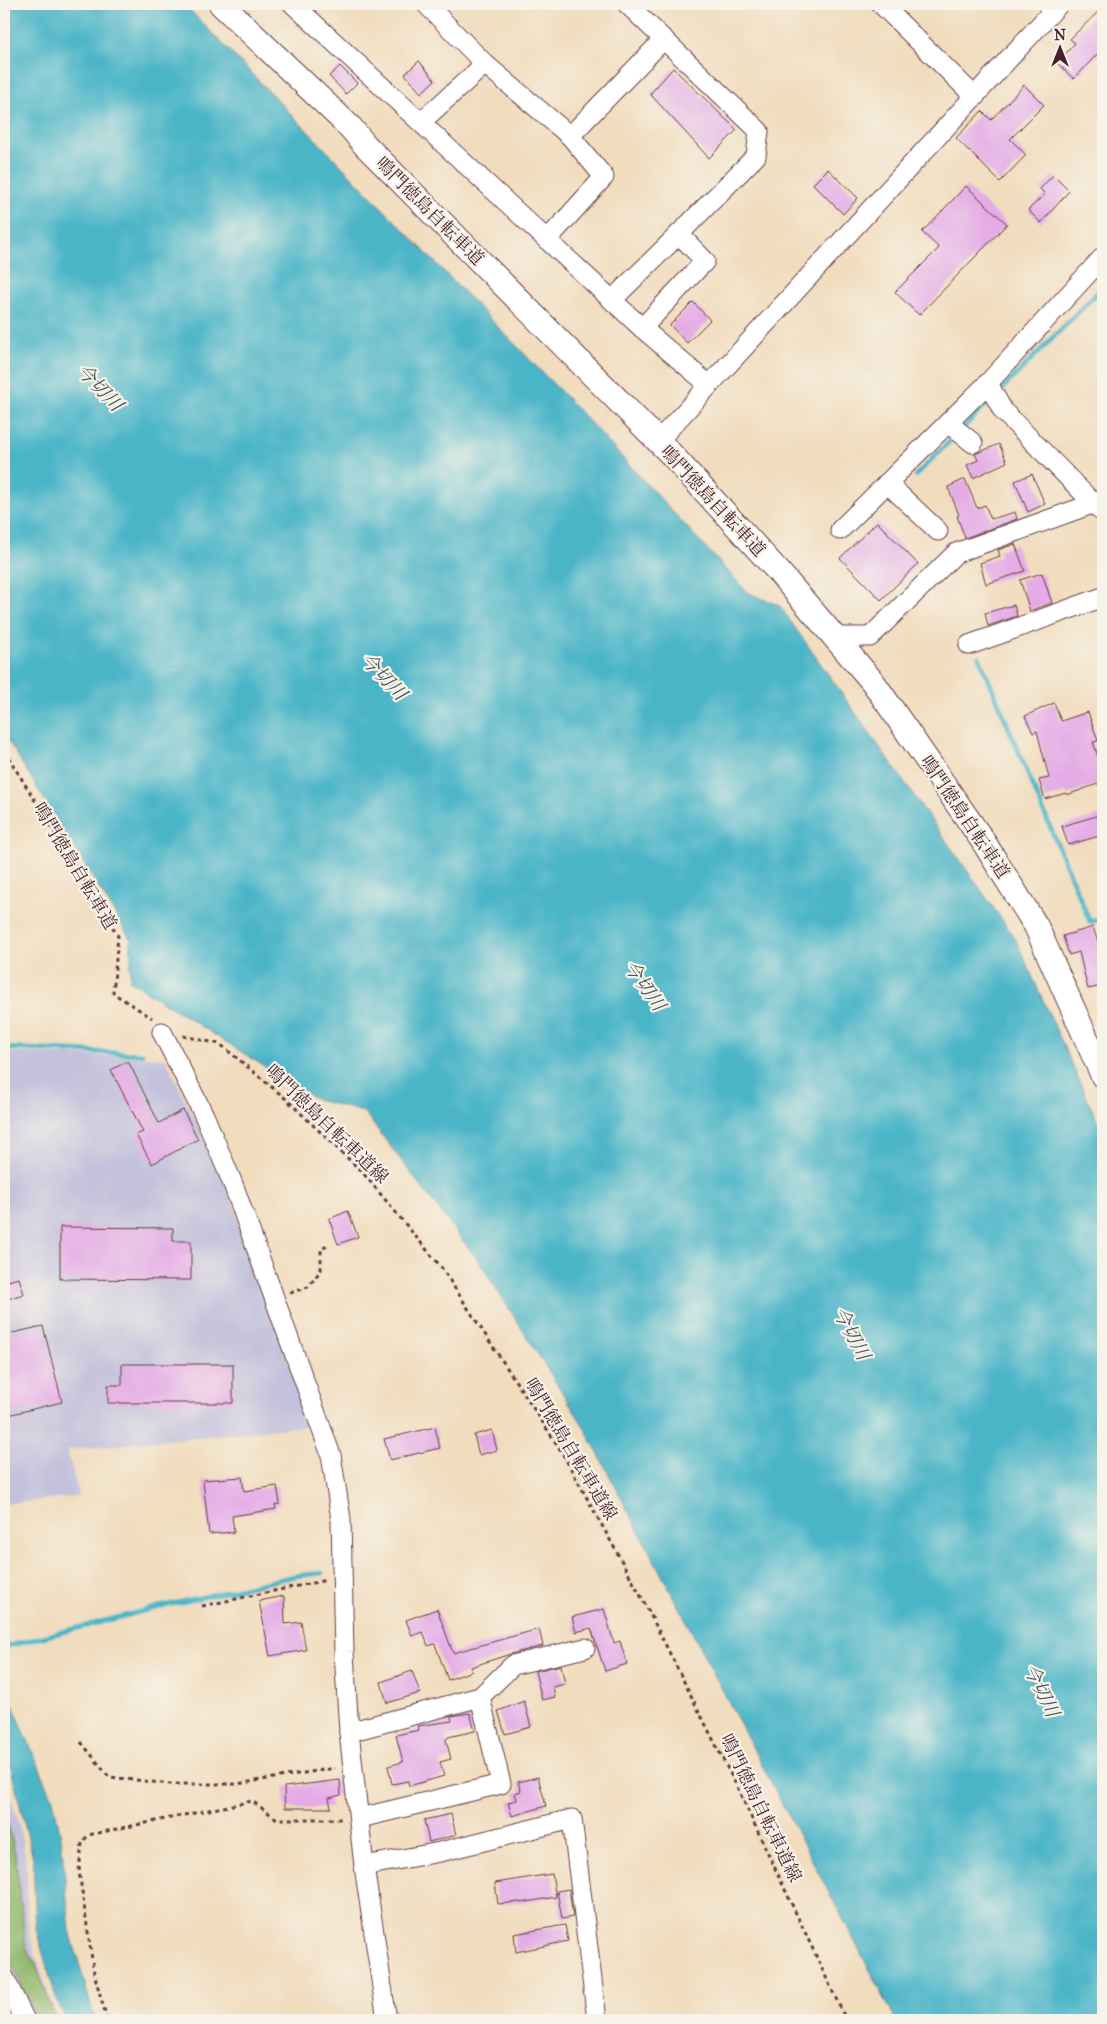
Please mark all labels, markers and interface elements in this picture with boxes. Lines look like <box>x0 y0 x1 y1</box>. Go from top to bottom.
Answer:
north arrow <box>1034 22 1084 72</box>
text: N <box>1054 27 1066 44</box>
street label: 鳴門徳島自転車道 <box>371 152 489 270</box>
water label: 今切川 <box>72 359 129 417</box>
street label: 鳴門徳島自転車道 <box>656 441 770 561</box>
water label: 今切川 <box>356 648 413 706</box>
street label: 鳴門徳島自転車道 <box>916 751 1014 883</box>
street label: 鳴門徳島自転車道 <box>28 799 122 933</box>
water label: 今切川 <box>619 955 672 1017</box>
street label: 鳴門徳島自転車道線 <box>261 1060 393 1188</box>
water label: 今切川 <box>828 1303 876 1366</box>
street label: 鳴門徳島自転車道線 <box>520 1374 622 1524</box>
water label: 今切川 <box>1019 1660 1065 1723</box>
street label: 鳴門徳島自転車道線 <box>716 1730 806 1886</box>

